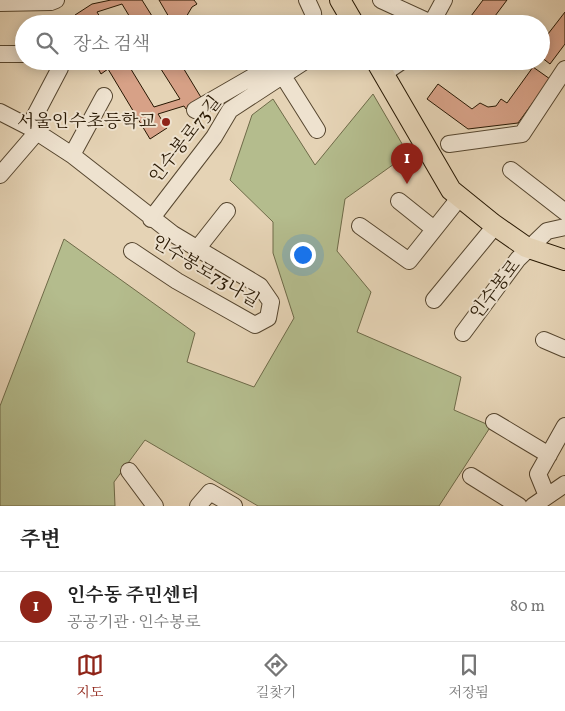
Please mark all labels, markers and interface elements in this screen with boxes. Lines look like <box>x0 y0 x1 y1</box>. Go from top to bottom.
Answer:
search box <box>15 15 550 70</box>
icon: search <box>33 29 61 57</box>
text: 장소 검색 <box>73 32 150 58</box>
street label: 인수봉로73길 <box>144 91 228 189</box>
place label: 서울인수초등학교 <box>17 110 157 135</box>
marker: 서울인수초등학교 <box>160 116 172 128</box>
pin: 1 <box>391 143 423 184</box>
street label: 인수봉로73나길 <box>146 230 264 314</box>
your location <box>290 242 316 268</box>
street label: 인수봉로 <box>465 255 527 325</box>
text: 주변 <box>20 526 61 555</box>
text: 인수동 주민센터 <box>67 583 199 609</box>
text: 1 <box>33 596 39 618</box>
text: 80 m <box>510 596 545 618</box>
text: 공공기관 · 인수봉로 <box>67 612 200 634</box>
tab: 지도 <box>76 651 104 703</box>
tab: 길찾기 <box>256 651 296 703</box>
tab: 저장됨 <box>448 651 489 703</box>

